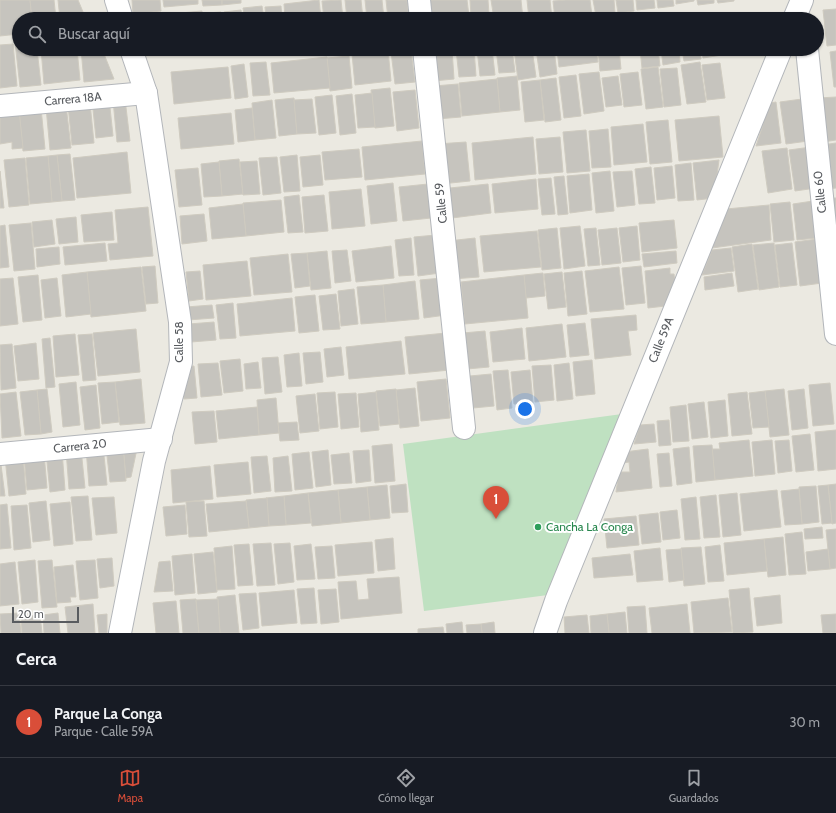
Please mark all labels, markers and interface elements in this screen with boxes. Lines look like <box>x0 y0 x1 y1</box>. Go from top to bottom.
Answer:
search box <box>12 12 824 56</box>
icon: search <box>26 23 48 45</box>
text: Buscar aquí <box>58 25 130 43</box>
street label: Carrera 18A <box>44 88 103 108</box>
street label: Calle 60 <box>810 170 829 214</box>
street label: Calle 59 <box>431 182 450 224</box>
street label: Calle 59A <box>645 314 677 365</box>
street label: Calle 58 <box>171 321 186 363</box>
your location <box>515 399 535 419</box>
street label: Carrera 20 <box>53 435 107 456</box>
pin: 1 <box>483 486 509 519</box>
place label: Cancha La Conga <box>546 519 633 534</box>
marker: Cancha La Conga <box>533 522 543 532</box>
scale bar <box>12 605 79 624</box>
text: 20 m <box>18 607 44 621</box>
text: Cerca <box>16 649 57 669</box>
text: Parque La Conga <box>54 705 162 723</box>
text: 1 <box>27 714 31 730</box>
text: 30 m <box>790 714 820 730</box>
text: Parque · Calle 59A <box>54 723 153 739</box>
tab: Mapa <box>117 767 143 805</box>
tab: Cómo llegar <box>378 767 434 805</box>
tab: Guardados <box>669 767 719 805</box>

